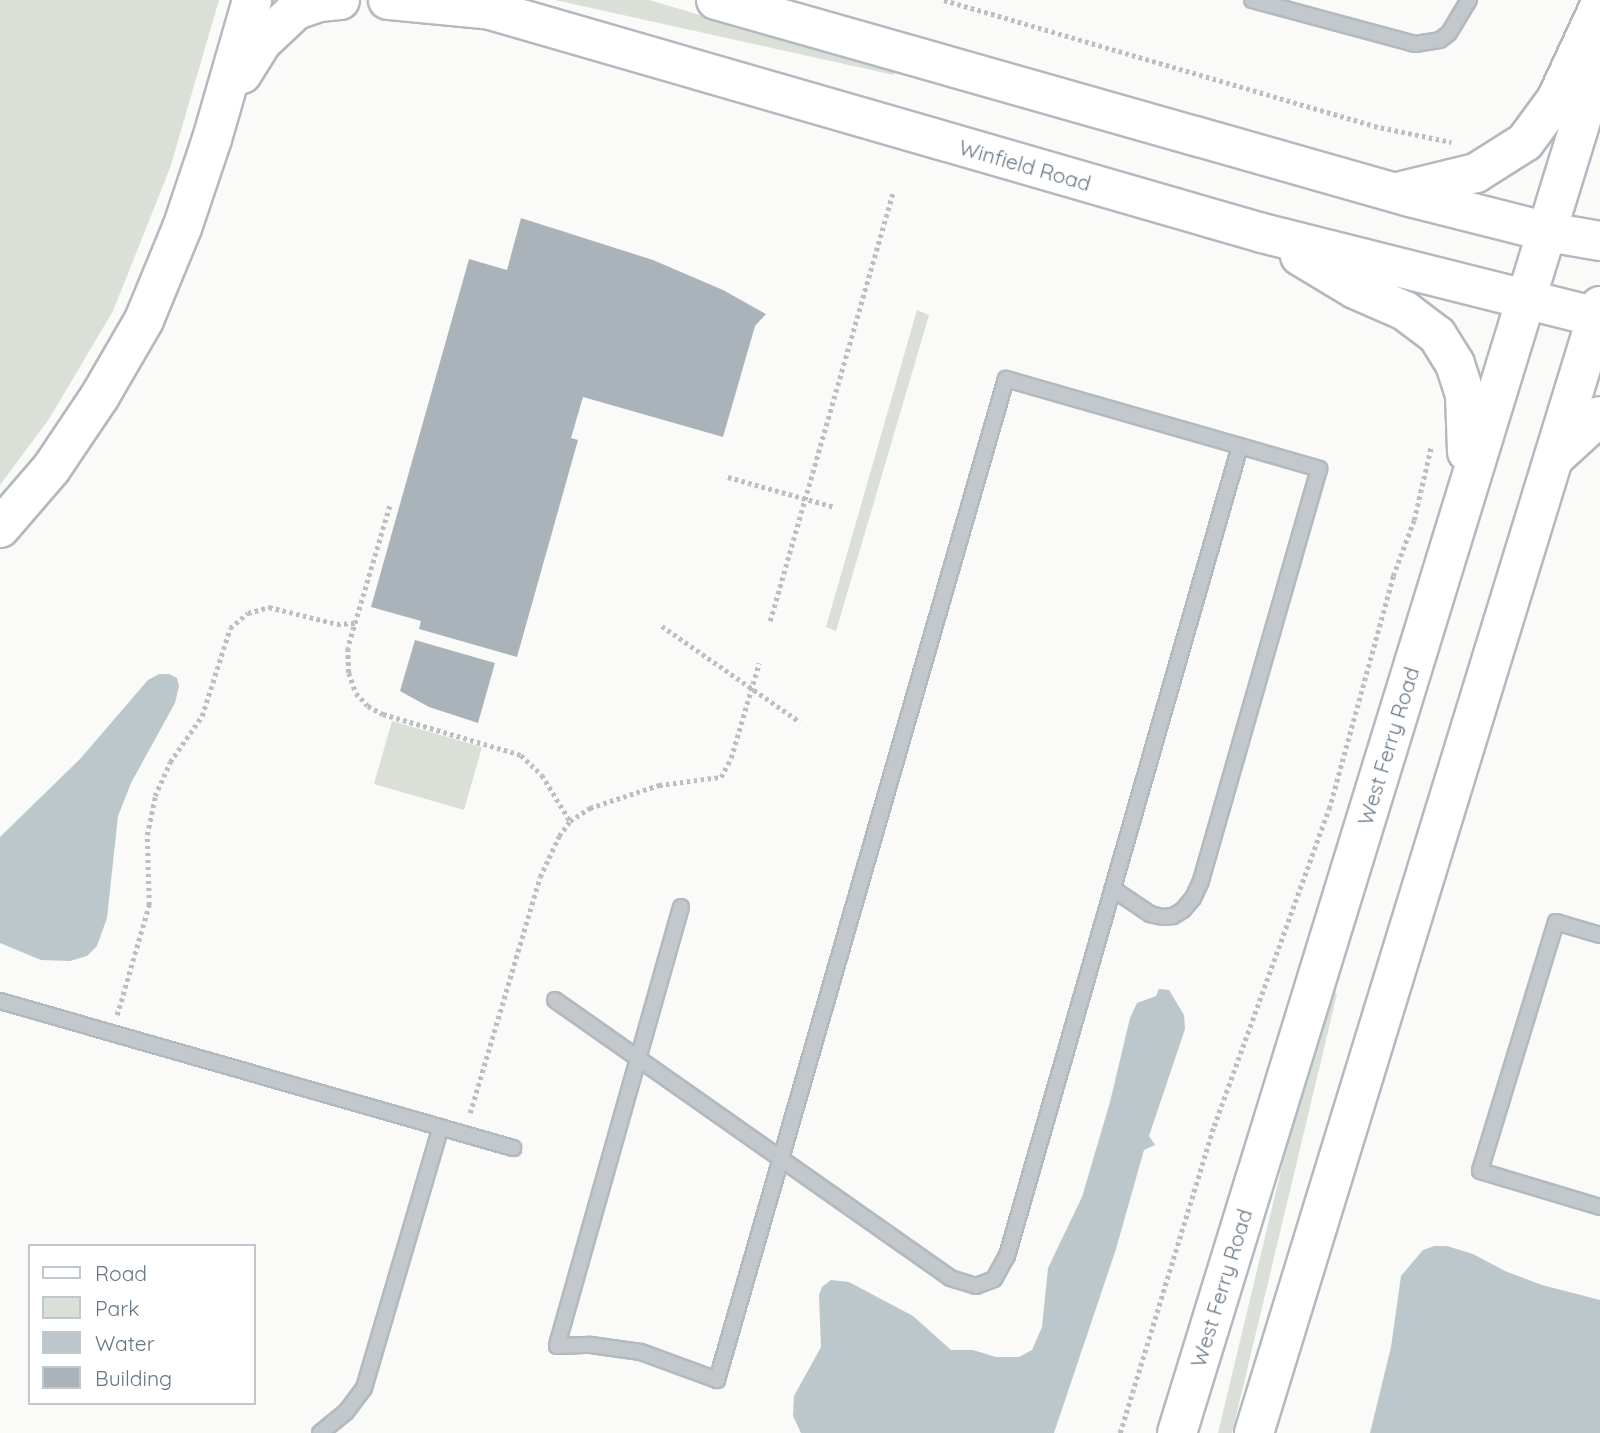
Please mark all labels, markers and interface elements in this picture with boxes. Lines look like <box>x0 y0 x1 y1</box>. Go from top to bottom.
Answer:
street label: Winfield Road <box>956 134 1094 196</box>
street label: West Ferry Road <box>1352 664 1424 828</box>
street label: West Ferry Road <box>1185 1206 1257 1370</box>
legend <box>28 1244 256 1405</box>
text: Road <box>95 1260 147 1286</box>
text: Park <box>95 1295 139 1321</box>
text: Water <box>95 1330 155 1356</box>
text: Building <box>95 1365 172 1391</box>

